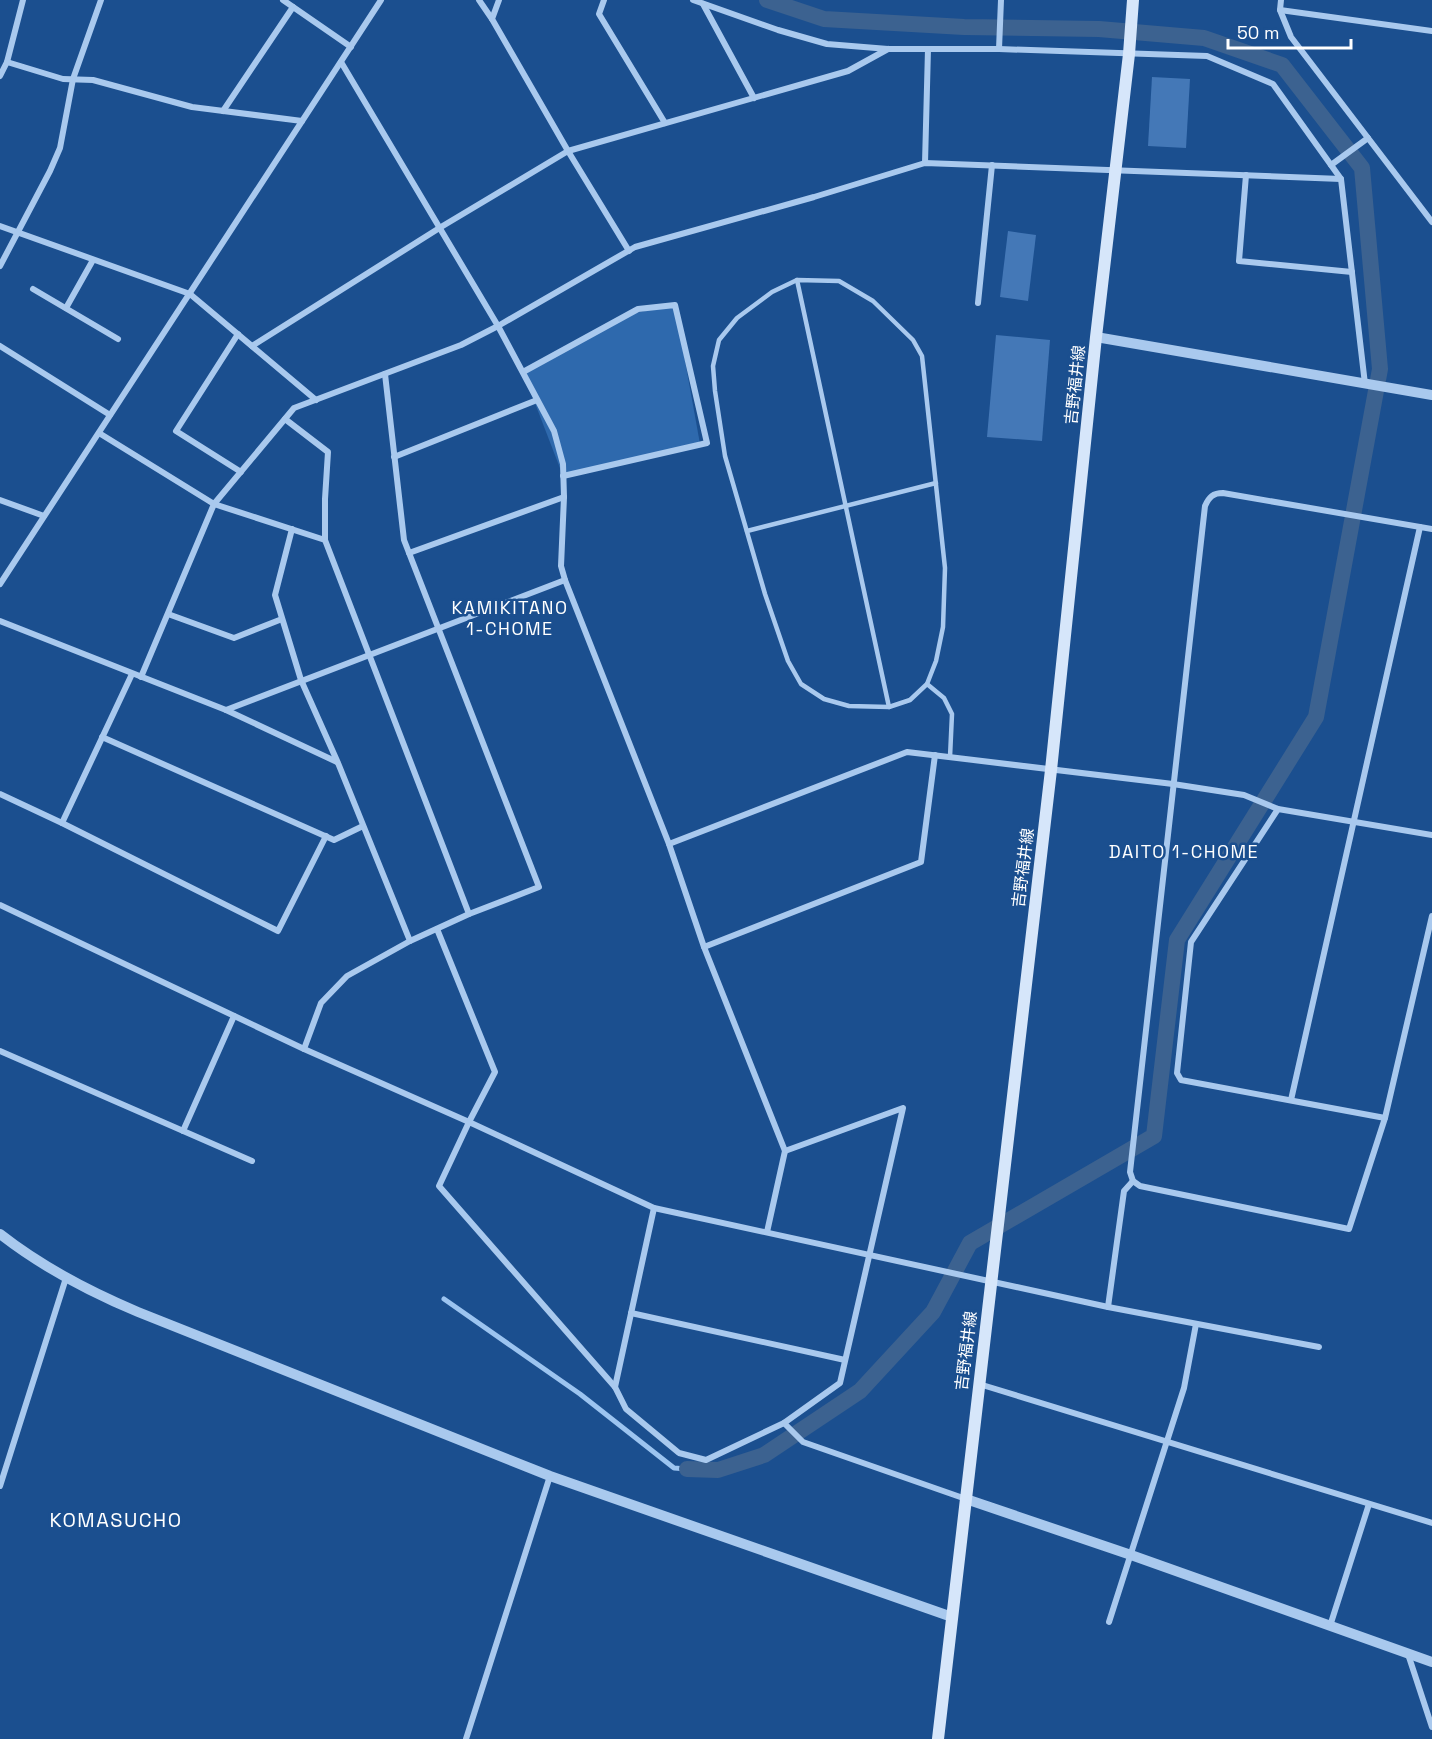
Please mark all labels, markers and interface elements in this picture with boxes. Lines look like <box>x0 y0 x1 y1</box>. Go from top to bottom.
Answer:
scale bar <box>1228 12 1351 50</box>
text: 50 m <box>1237 21 1279 44</box>
street label: 吉野福井線 <box>1060 344 1090 426</box>
district label: KAMIKITANO 1-CHOME <box>451 596 569 640</box>
street label: 吉野福井線 <box>1008 827 1038 909</box>
district label: DAITO 1-CHOME <box>1109 840 1259 863</box>
street label: 吉野福井線 <box>951 1310 981 1392</box>
district label: KOMASUCHO <box>49 1507 183 1533</box>

